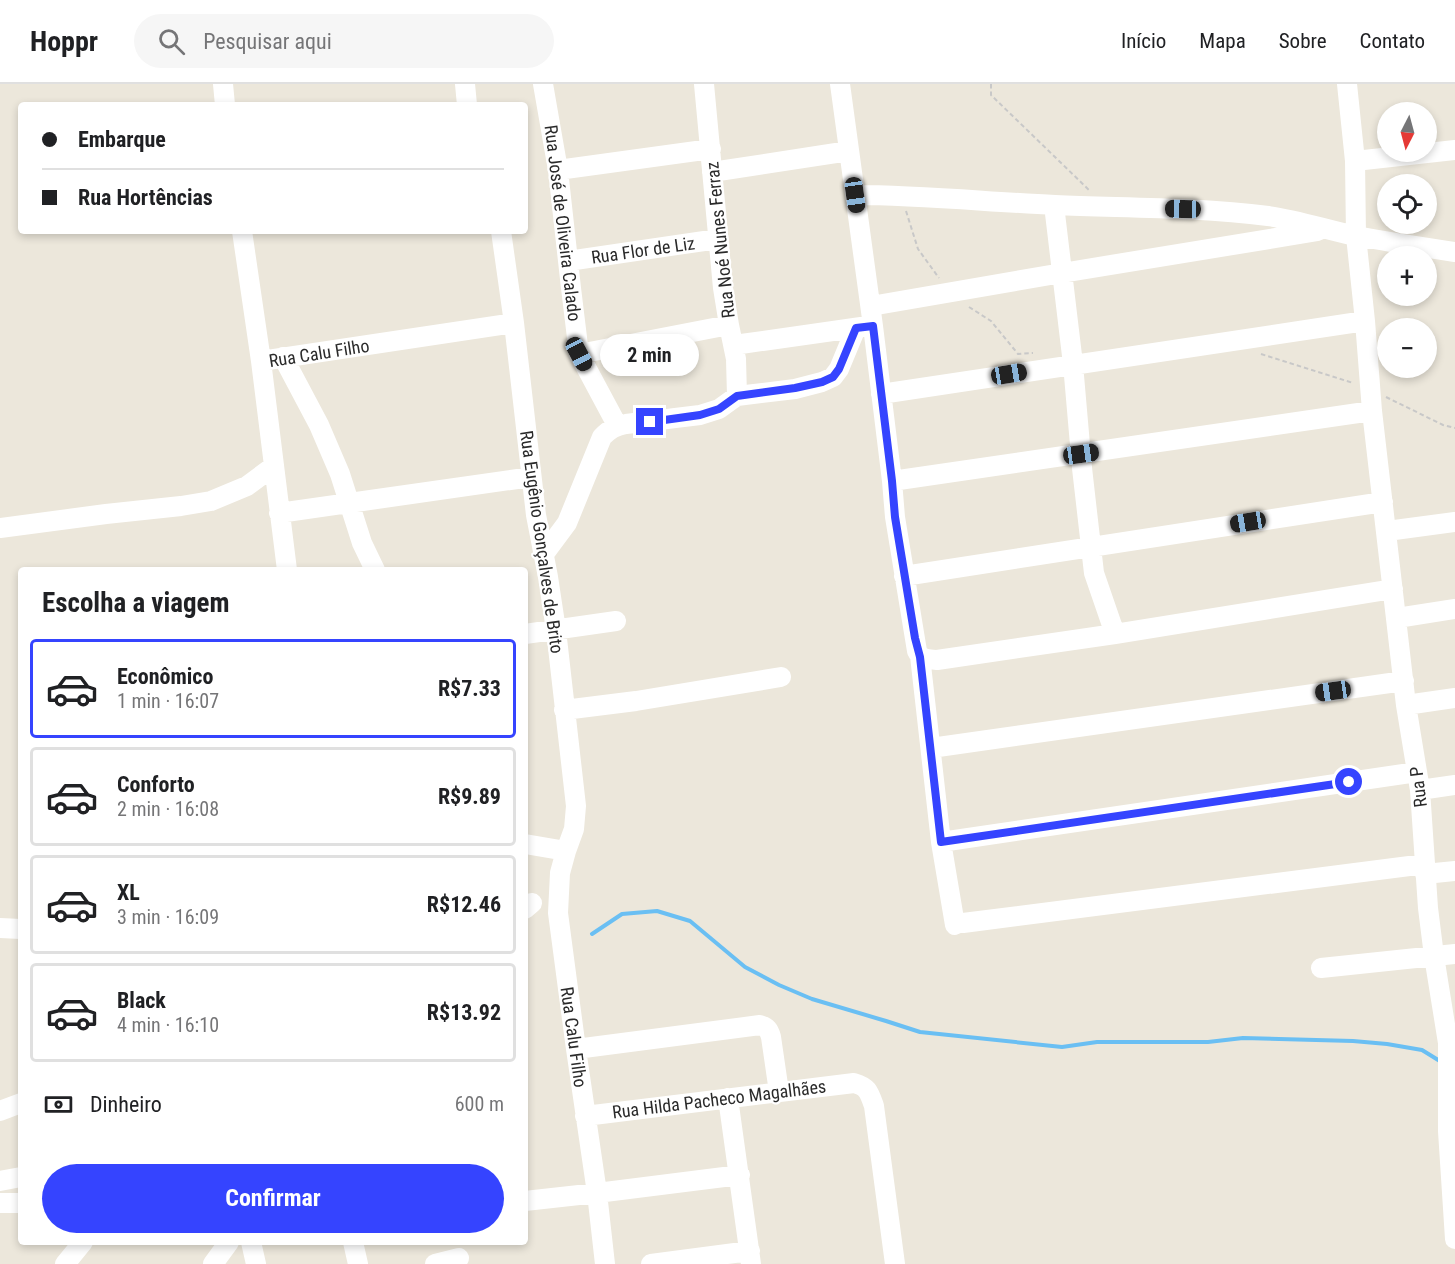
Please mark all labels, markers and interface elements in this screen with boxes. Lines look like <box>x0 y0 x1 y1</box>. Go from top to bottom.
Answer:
search box <box>134 14 554 68</box>
text: Hoppr <box>30 25 98 58</box>
icon: search <box>155 25 188 58</box>
text: Pesquisar aqui <box>203 29 332 54</box>
text: Início <box>1121 29 1166 53</box>
text: Mapa <box>1199 29 1246 53</box>
text: Sobre <box>1279 29 1327 53</box>
text: Contato <box>1360 29 1425 53</box>
north arrow <box>1377 102 1437 162</box>
map controls <box>1377 102 1437 378</box>
street label: Rua José de Oliveira Calado <box>541 124 585 322</box>
text: Embarque <box>78 127 166 152</box>
street label: Rua Noé Nunes Ferraz <box>701 161 739 319</box>
button: locate <box>1377 174 1437 234</box>
car <box>844 176 866 214</box>
text: Rua Hortências <box>78 185 213 210</box>
car <box>1165 200 1201 218</box>
street label: Rua Flor de Liz <box>590 232 696 268</box>
button: + <box>1377 246 1437 306</box>
button: − <box>1377 318 1437 378</box>
car <box>563 334 595 374</box>
street label: Rua Calu Filho <box>267 335 371 371</box>
callout: 2 min <box>600 335 700 377</box>
text: 2 min <box>627 343 672 367</box>
car <box>990 362 1028 386</box>
route end <box>636 408 663 435</box>
street label: Rua Eugênio Gonçalves de Brito <box>516 429 568 655</box>
car <box>1062 443 1100 465</box>
car <box>1229 510 1267 534</box>
text: Escolha a viagem <box>42 587 230 619</box>
icon: car <box>45 662 99 716</box>
text: Econômico <box>117 664 213 689</box>
text: R$7.33 <box>438 676 501 701</box>
car <box>1314 680 1352 702</box>
text: 1 min · 16:07 <box>117 689 219 713</box>
street label: Rua P <box>1405 765 1431 809</box>
route start <box>1335 768 1362 795</box>
icon: car <box>45 770 99 824</box>
text: Conforto <box>117 772 195 797</box>
text: R$9.89 <box>438 784 501 809</box>
text: 2 min · 16:08 <box>117 797 219 821</box>
icon: car <box>45 878 99 932</box>
text: XL <box>117 880 140 905</box>
text: R$12.46 <box>427 892 501 917</box>
text: 3 min · 16:09 <box>117 905 219 929</box>
street label: Rua Calu Filho <box>557 985 591 1089</box>
icon: car <box>45 986 99 1040</box>
text: Black <box>117 988 166 1013</box>
text: R$13.92 <box>427 1000 501 1025</box>
text: 4 min · 16:10 <box>117 1013 219 1037</box>
street label: Rua Hilda Pacheco Magalhães <box>611 1075 827 1123</box>
icon: cash <box>42 1088 75 1121</box>
text: Dinheiro <box>90 1092 162 1117</box>
text: 600 m <box>455 1092 504 1116</box>
button: Confirmar <box>42 1164 504 1233</box>

